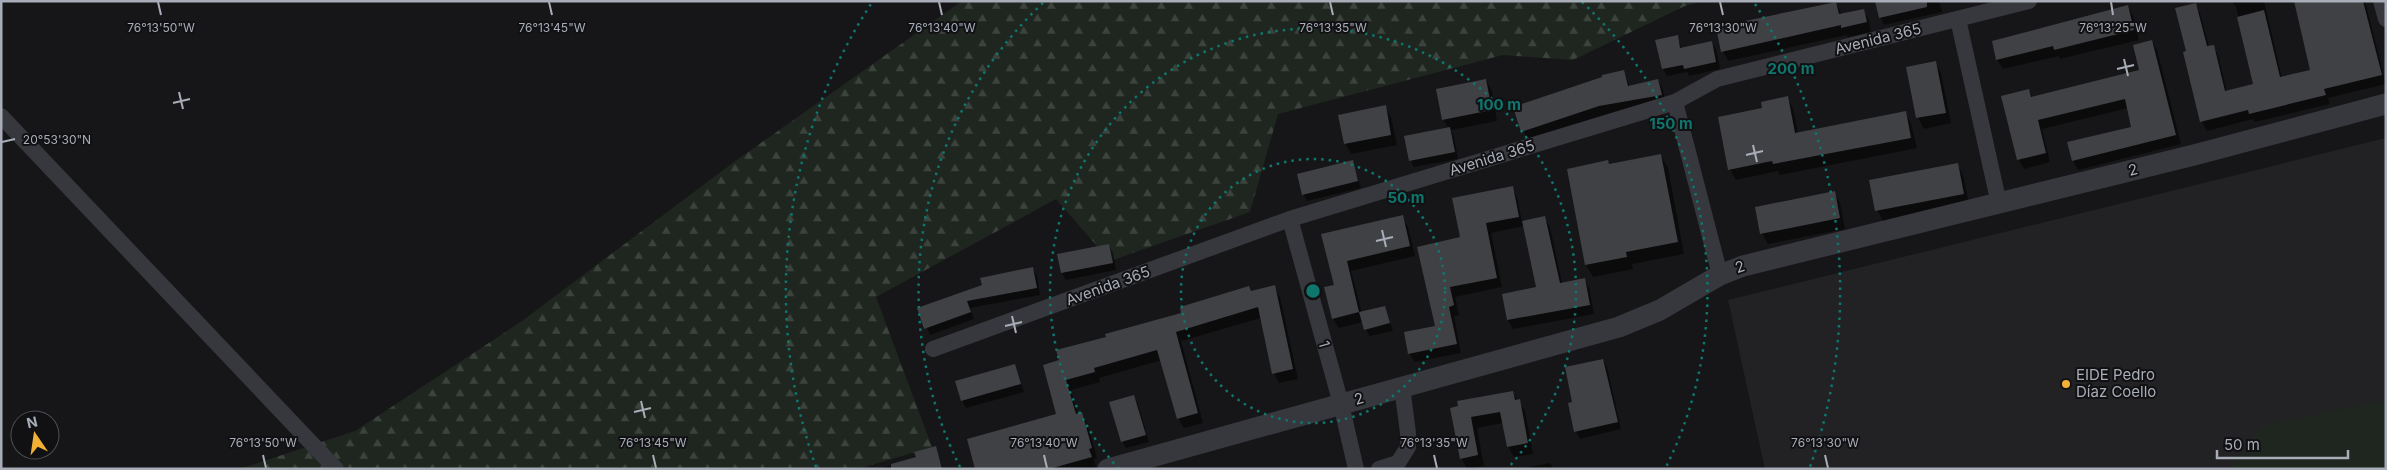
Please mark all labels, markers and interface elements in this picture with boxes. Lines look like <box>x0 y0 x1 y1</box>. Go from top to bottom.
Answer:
street label: Avenida 365 <box>1833 19 1923 58</box>
text: 76°13'50"W <box>127 20 195 35</box>
text: 76°13'45"W <box>518 20 586 35</box>
text: 76°13'40"W <box>908 20 976 35</box>
text: 76°13'35"W <box>1299 20 1367 35</box>
text: 76°13'30"W <box>1689 20 1757 35</box>
text: 76°13'25"W <box>2079 20 2147 35</box>
text: 200 m <box>1768 59 1814 78</box>
text: 100 m <box>1477 95 1521 114</box>
text: 150 m <box>1649 114 1693 133</box>
text: 20°53'30"N <box>23 132 91 147</box>
street label: Avenida 365 <box>1447 136 1537 180</box>
street label: 2 <box>2126 159 2140 180</box>
text: 50 m <box>1388 188 1424 207</box>
street label: 2 <box>1732 256 1747 277</box>
street label: Avenida 365 <box>1063 262 1153 310</box>
centre of rings <box>1304 282 1322 300</box>
street label: 1 <box>1315 338 1334 349</box>
place label: EIDE Pedro Díaz Coello <box>2076 365 2156 401</box>
marker: EIDE Pedro Díaz Coello <box>2060 378 2072 390</box>
street label: 2 <box>1352 388 1366 409</box>
north arrow <box>10 410 60 460</box>
text: N <box>25 412 39 431</box>
scale bar <box>2217 428 2348 460</box>
text: 76°13'50"W <box>229 435 297 450</box>
text: 76°13'45"W <box>619 435 687 450</box>
text: 76°13'40"W <box>1010 435 1078 450</box>
text: 76°13'35"W <box>1400 435 1468 450</box>
text: 76°13'30"W <box>1791 435 1859 450</box>
text: 50 m <box>2224 435 2260 454</box>

